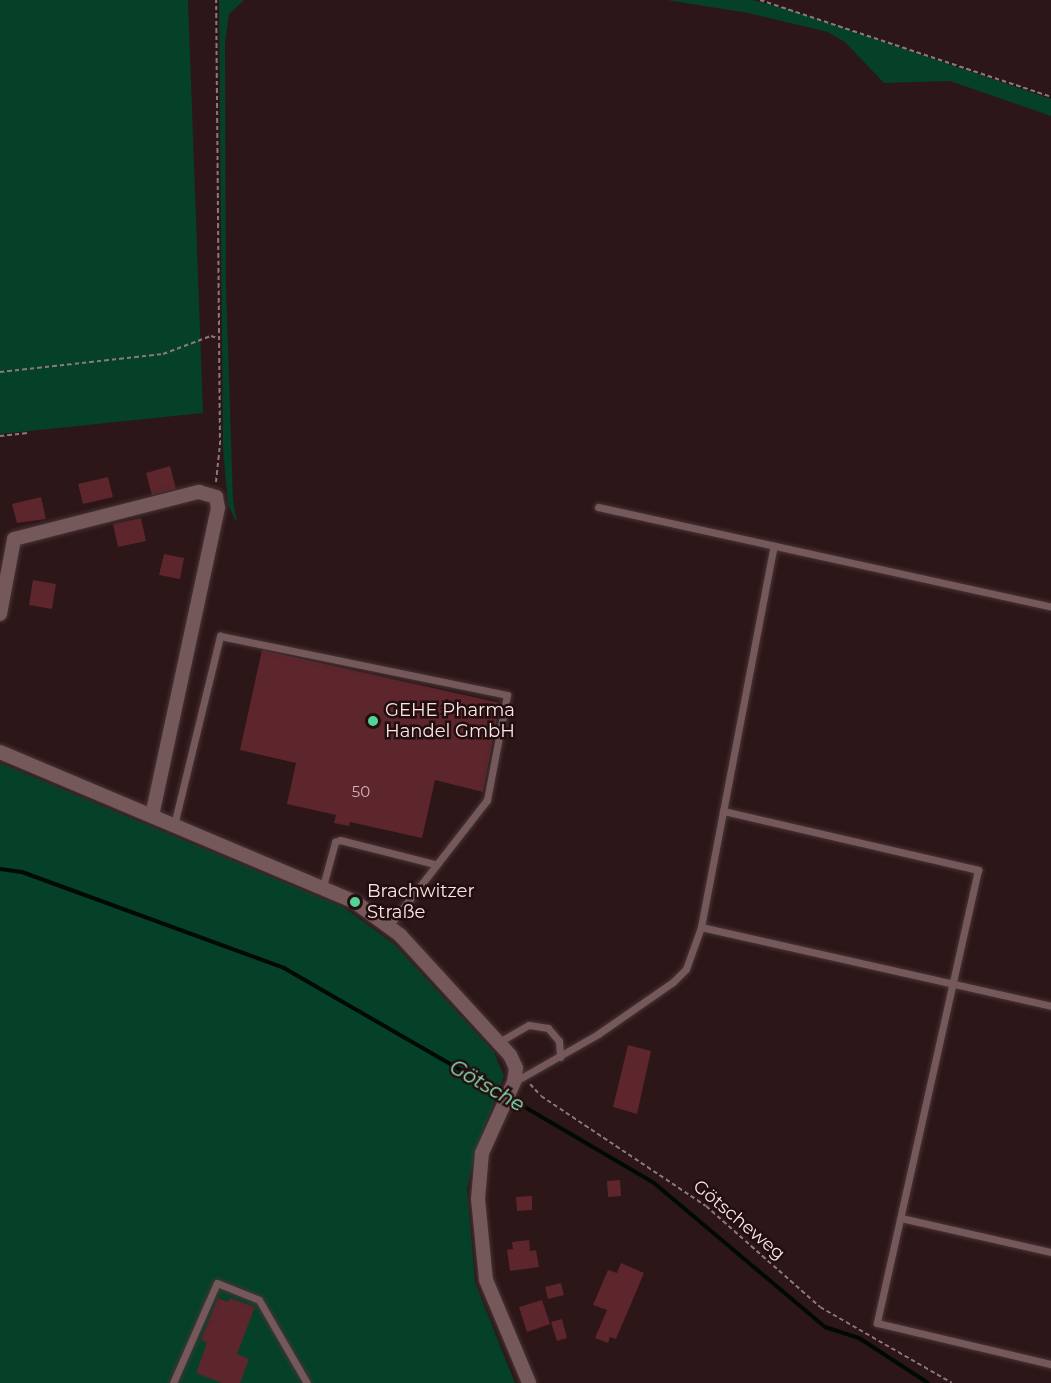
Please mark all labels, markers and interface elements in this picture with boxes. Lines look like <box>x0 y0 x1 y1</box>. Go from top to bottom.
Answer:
place label: GEHE Pharma Handel GmbH <box>385 700 515 742</box>
marker: GEHE Pharma Handel GmbH <box>366 714 380 728</box>
house number: 50 <box>352 783 370 801</box>
place label: Brachwitzer Straße <box>367 881 475 924</box>
marker: Brachwitzer Straße <box>348 895 362 909</box>
water label: Götsche <box>445 1055 529 1117</box>
street label: Götscheweg <box>689 1175 789 1265</box>

